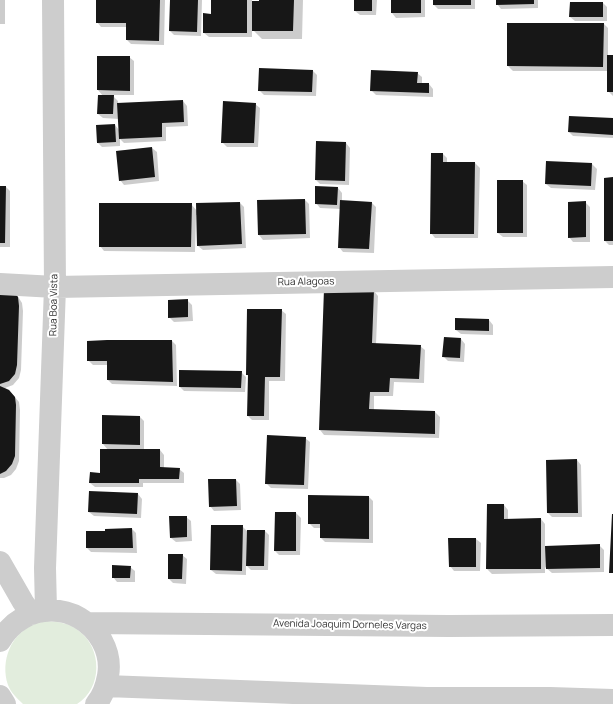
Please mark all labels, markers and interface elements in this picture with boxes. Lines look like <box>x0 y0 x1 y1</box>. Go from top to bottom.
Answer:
street label: Rua Boa Vista <box>47 274 61 336</box>
street label: Rua Alagoas <box>278 276 334 288</box>
street label: Avenida Joaquim Dorneles Vargas <box>273 618 427 632</box>

